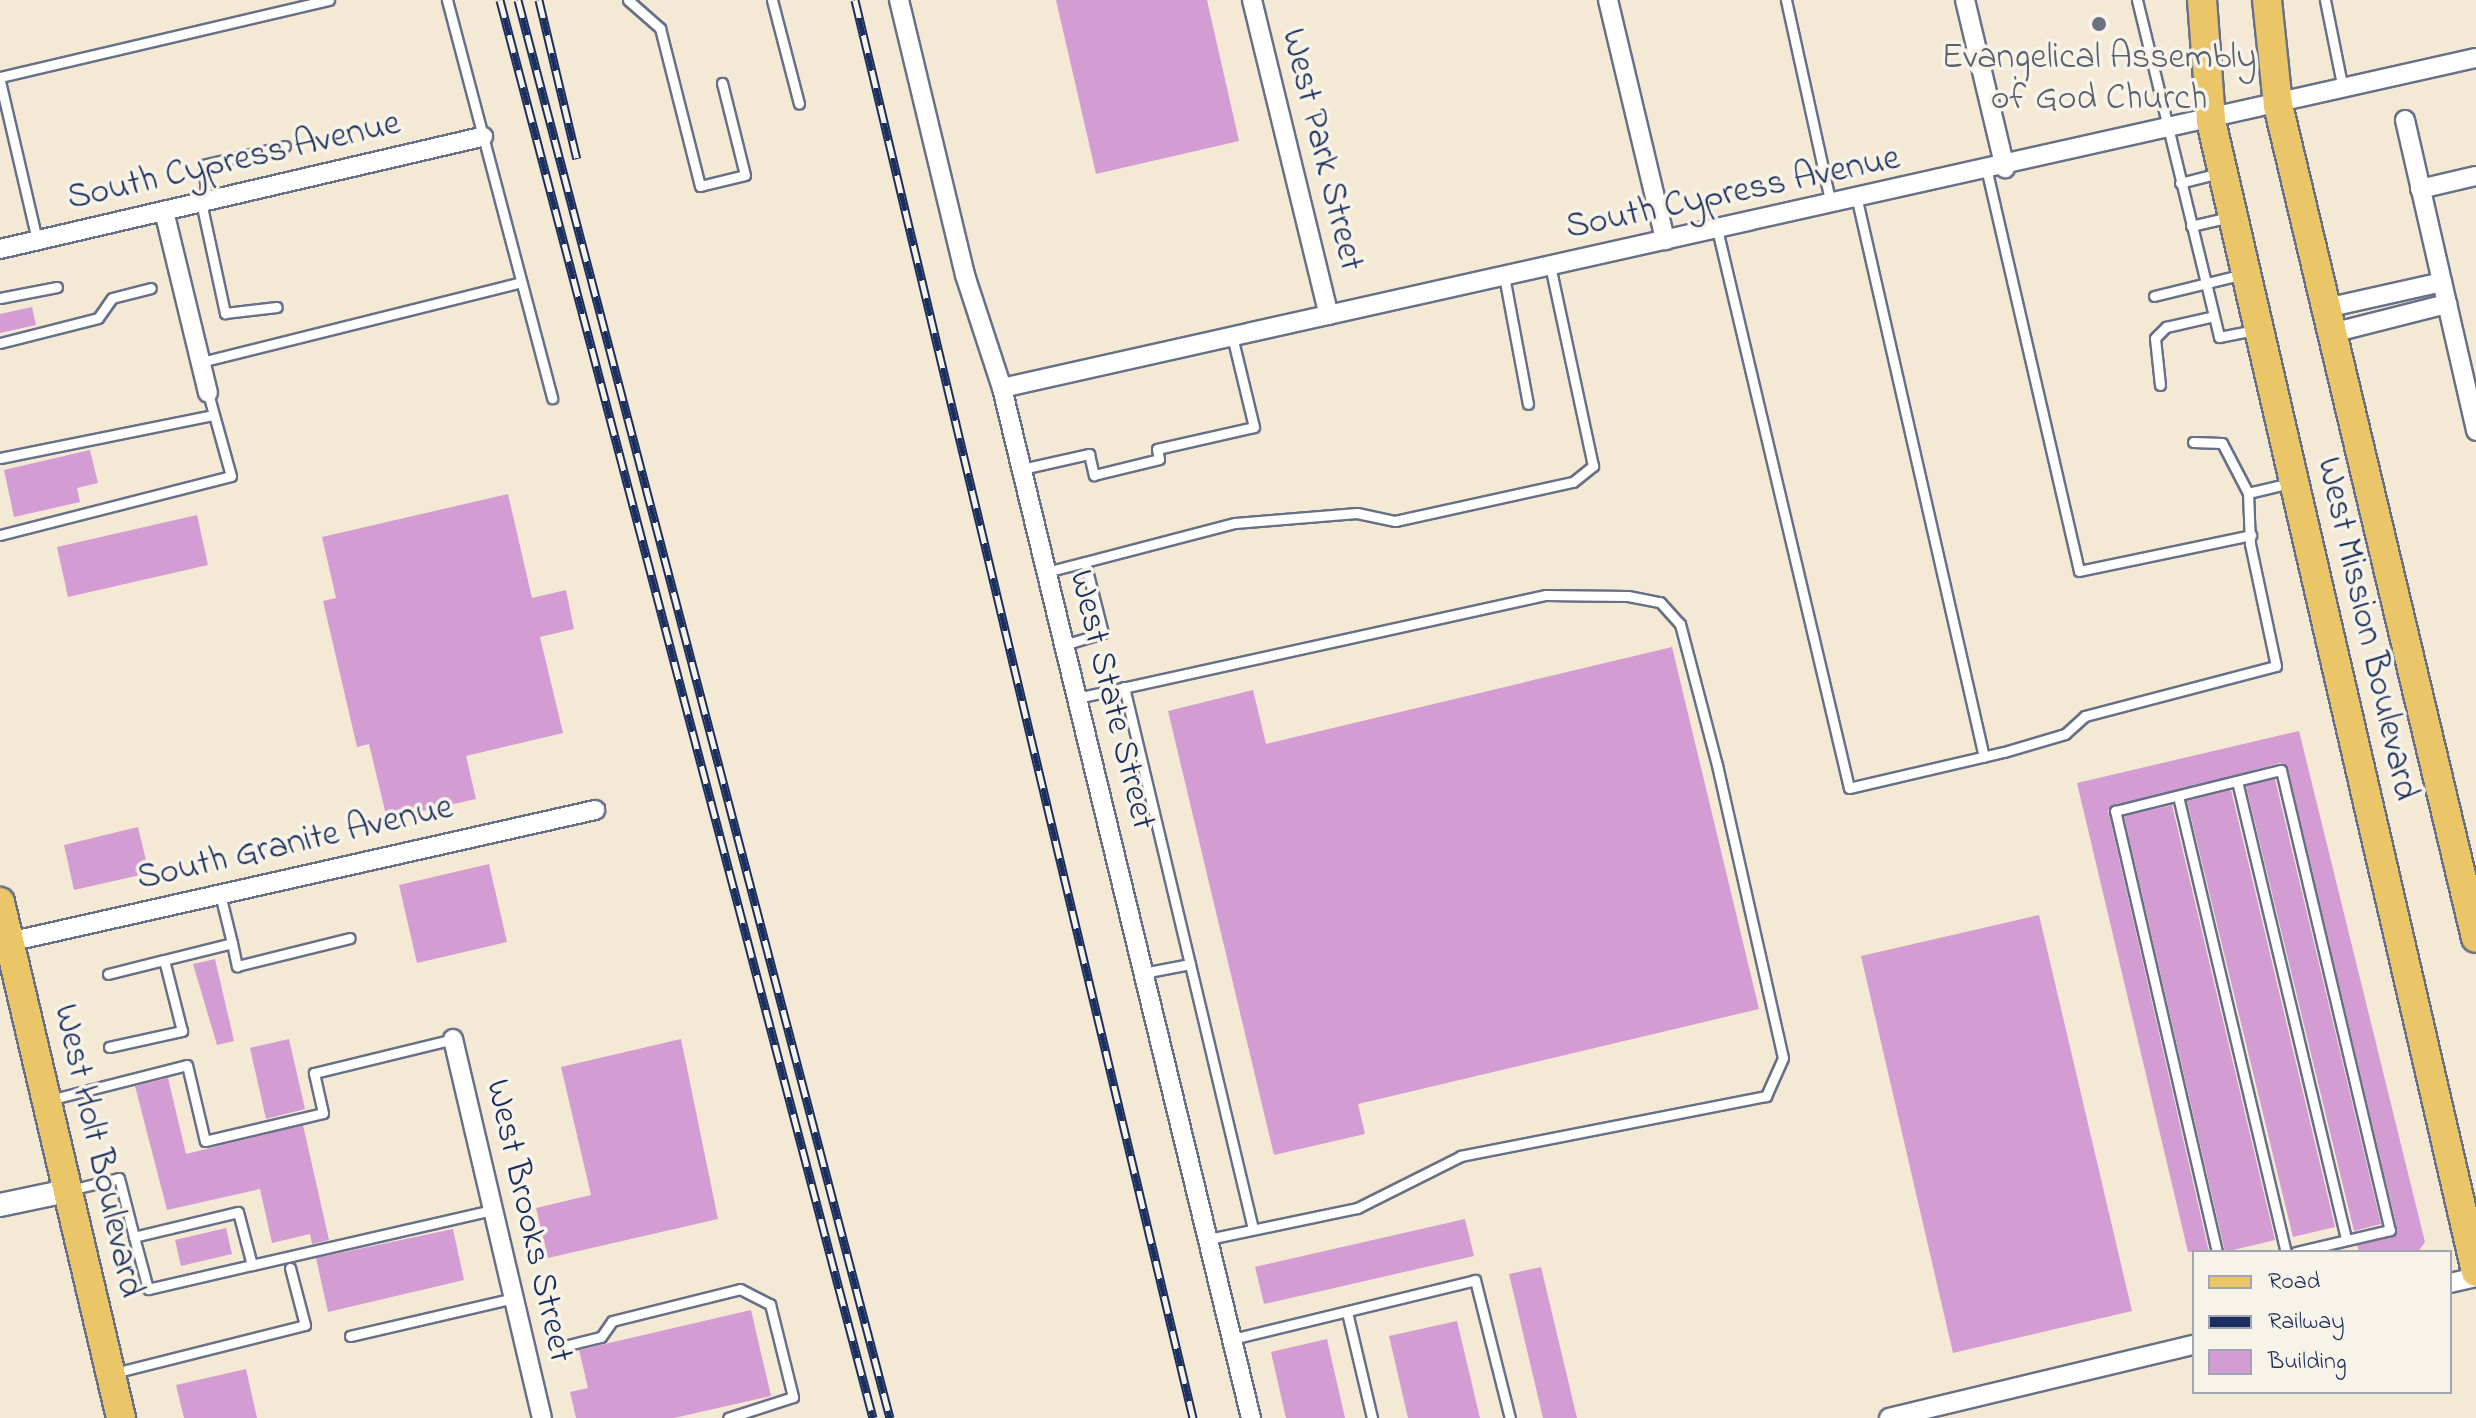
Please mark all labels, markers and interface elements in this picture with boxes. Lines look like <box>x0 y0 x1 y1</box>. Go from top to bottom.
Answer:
marker: Evangelical Assembly of God Church <box>2090 15 2108 33</box>
street label: West Park Street <box>1270 24 1372 276</box>
place label: Evangelical Assembly of God Church <box>1941 36 2257 121</box>
street label: South Cypress Avenue <box>63 103 405 221</box>
street label: South Cypress Avenue <box>1562 137 1904 251</box>
street label: West Mission Boulevard <box>2306 453 2426 805</box>
street label: West State Street <box>1058 566 1164 834</box>
street label: South Granite Avenue <box>133 787 457 901</box>
street label: West Holt Boulevard <box>42 1000 152 1302</box>
street label: West Brooks Street <box>474 1075 582 1367</box>
legend <box>2192 1250 2452 1394</box>
text: Road <box>2268 1265 2320 1300</box>
text: Railway <box>2268 1305 2345 1340</box>
text: Building <box>2268 1345 2347 1380</box>

